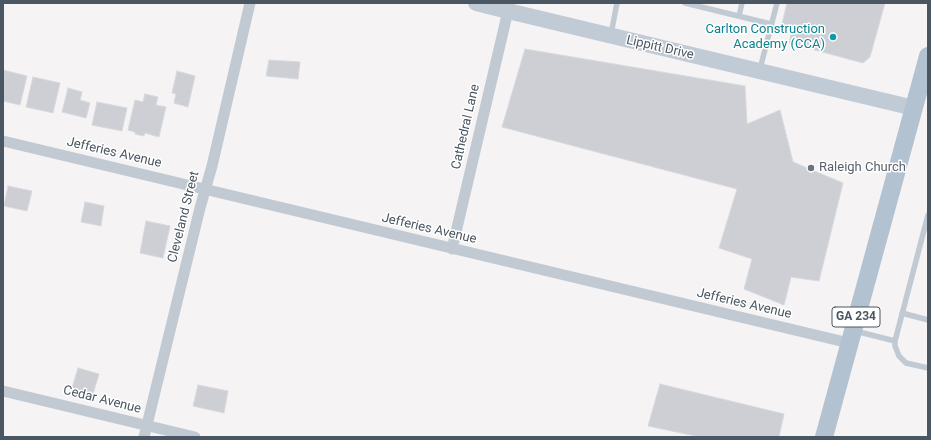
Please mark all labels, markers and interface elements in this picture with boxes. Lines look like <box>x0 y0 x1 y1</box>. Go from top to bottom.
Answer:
place label: Carlton Construction Academy (CCA) <box>706 22 825 53</box>
marker: Carlton Construction Academy (CCA) <box>828 32 838 42</box>
street label: Lippitt Drive <box>625 33 695 63</box>
street label: Cathedral Lane <box>449 83 483 171</box>
street label: Jefferies Avenue <box>65 135 163 171</box>
place label: Raleigh Church <box>819 160 906 176</box>
marker: Raleigh Church <box>806 163 816 173</box>
street label: Cleveland Street <box>165 170 203 264</box>
street label: Jefferies Avenue <box>380 211 478 247</box>
street label: Jefferies Avenue <box>695 286 793 322</box>
road number: GA 234 <box>832 307 880 327</box>
street label: Cedar Avenue <box>61 383 143 417</box>

